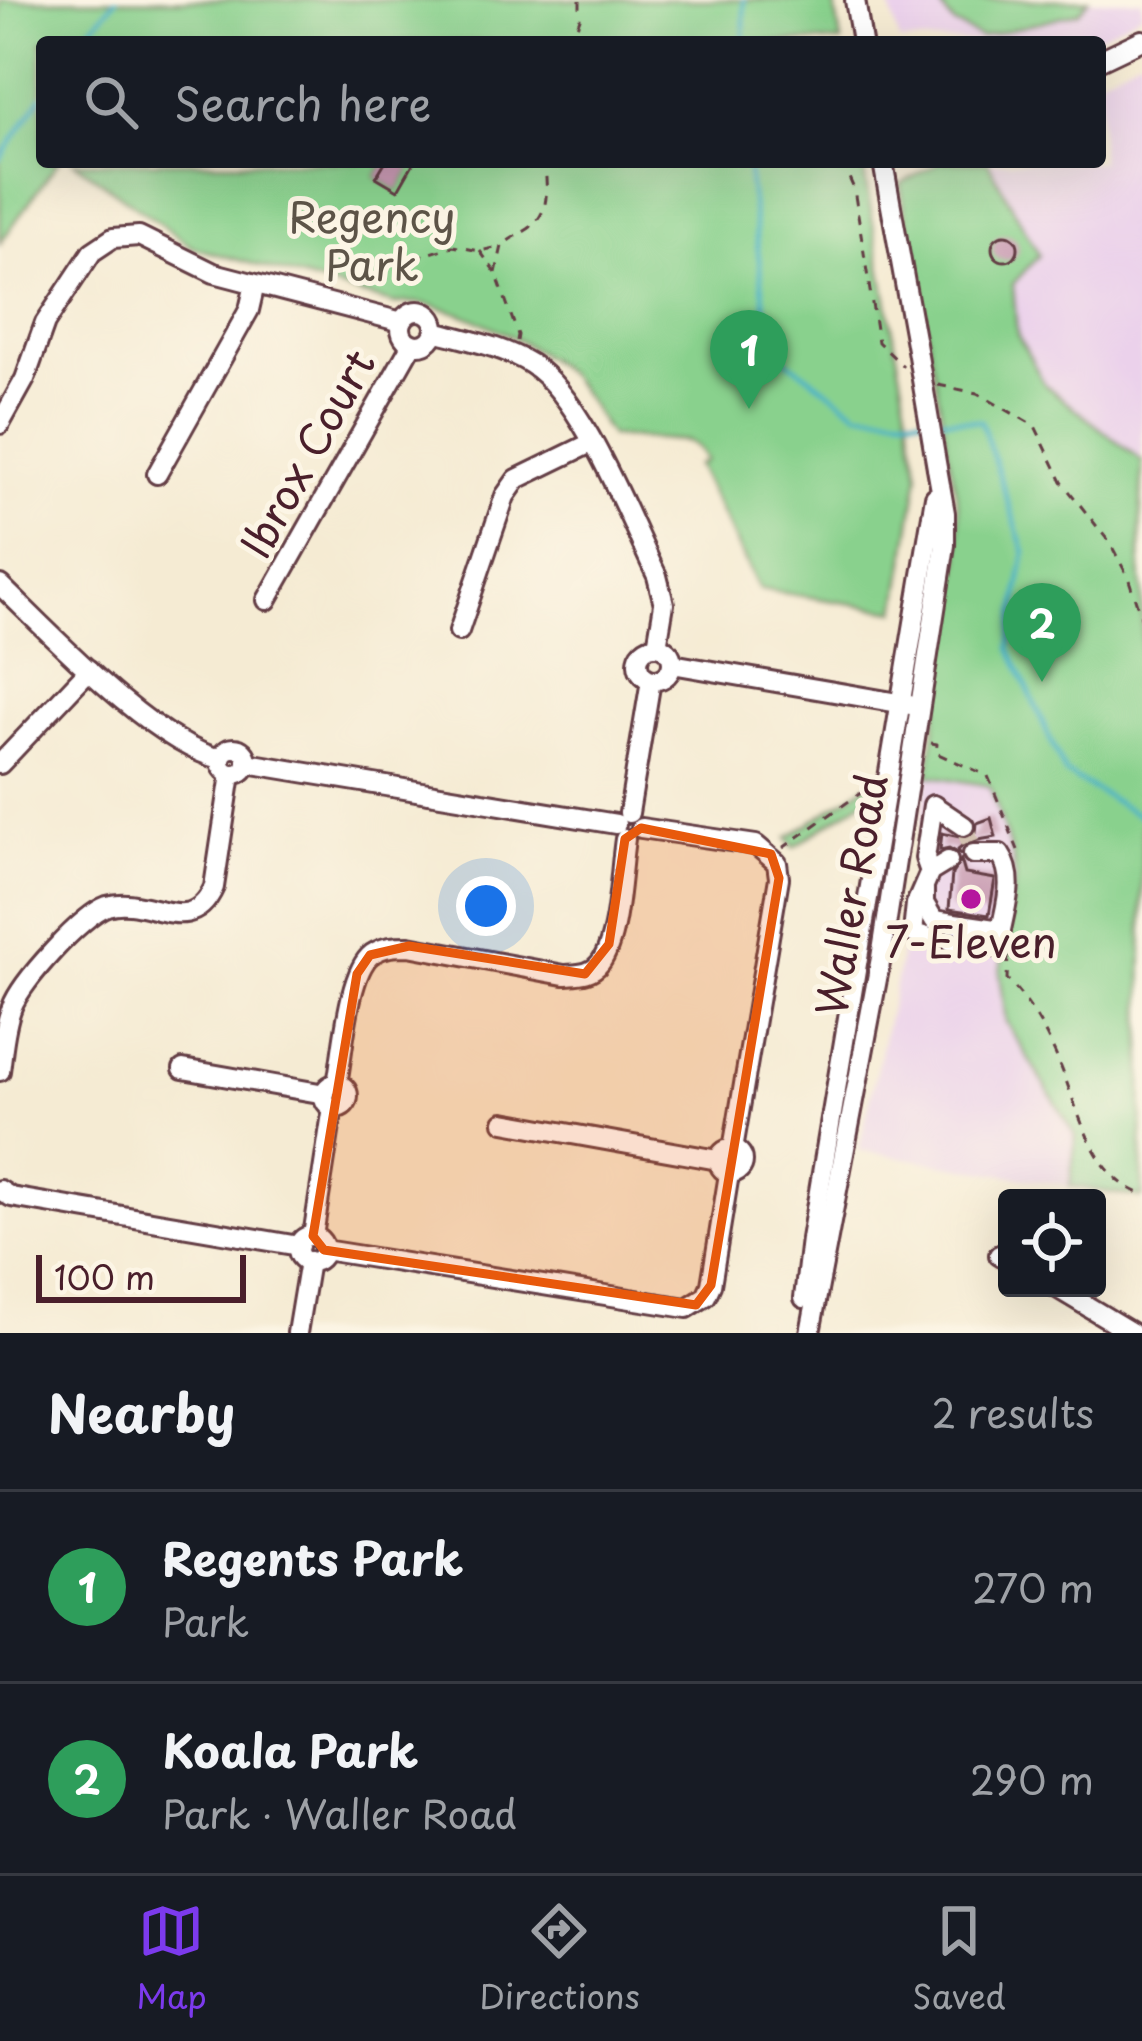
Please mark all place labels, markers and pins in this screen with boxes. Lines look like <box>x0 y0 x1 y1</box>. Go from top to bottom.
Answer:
pin: 1 <box>710 310 788 409</box>
pin: 2 <box>1003 583 1081 682</box>
marker: 7-Eleven <box>958 886 984 912</box>
place label: 7-Eleven <box>885 909 1057 972</box>

